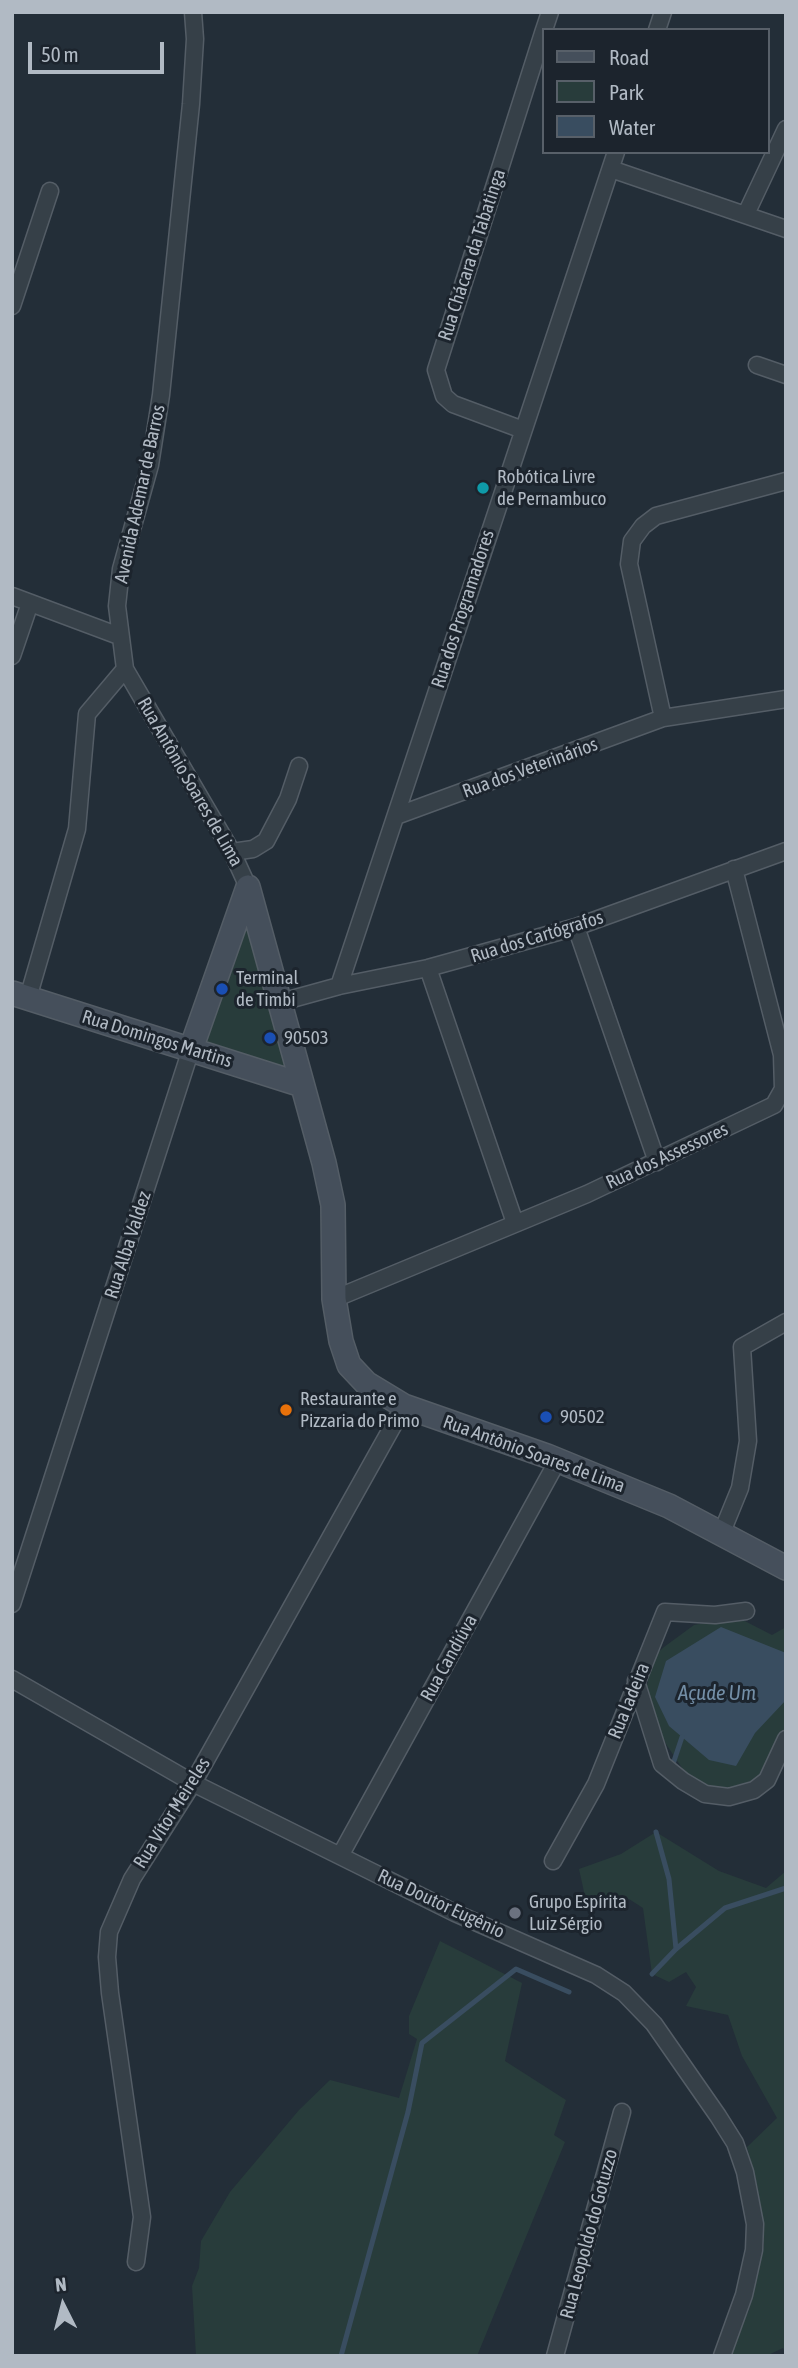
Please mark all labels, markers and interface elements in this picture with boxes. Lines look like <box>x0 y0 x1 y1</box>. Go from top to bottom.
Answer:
scale bar <box>32 28 168 72</box>
legend <box>542 28 770 154</box>
text: 50 m <box>41 42 79 66</box>
text: Road <box>609 45 649 69</box>
text: Park <box>609 80 644 104</box>
text: Water <box>609 115 655 139</box>
street label: Rua Chácara da Tabatinga <box>433 166 511 344</box>
street label: Avenida Ademar de Barros <box>110 403 170 585</box>
place label: Robótica Livre de Pernambuco <box>497 466 606 510</box>
marker: Robótica Livre de Pernambuco <box>475 480 491 496</box>
street label: Rua dos Programadores <box>427 527 499 691</box>
street label: Rua Antônio Soares de Lima <box>132 693 248 871</box>
street label: Rua dos Veterinários <box>459 733 601 803</box>
street label: Rua dos Cartógrafos <box>468 906 606 968</box>
place label: Terminal de Timbi <box>236 967 299 1011</box>
marker: Terminal de Timbi <box>214 981 230 997</box>
street label: Rua Domingos Martins <box>79 1005 235 1073</box>
place label: 90503 <box>284 1027 329 1049</box>
marker: 90503 <box>262 1030 278 1046</box>
street label: Rua dos Assessores <box>602 1118 732 1194</box>
street label: Rua Alba Valdez <box>100 1188 156 1302</box>
place label: Restaurante e Pizzaria do Primo <box>300 1388 420 1432</box>
marker: Restaurante e Pizzaria do Primo <box>278 1402 294 1418</box>
place label: 90502 <box>560 1406 605 1428</box>
marker: 90502 <box>538 1409 554 1425</box>
street label: Rua Antônio Soares de Lima <box>440 1410 628 1498</box>
street label: Rua Candiúva <box>416 1611 482 1705</box>
street label: Rua ladeira <box>603 1660 655 1742</box>
water label: Açude Um <box>678 1680 756 1706</box>
street label: Rua Vítor Meireles <box>129 1753 215 1873</box>
street label: Rua Doutor Eugênio <box>374 1865 508 1943</box>
place label: Grupo Espírita Luiz Sérgio <box>529 1891 627 1935</box>
marker: Grupo Espírita Luiz Sérgio <box>507 1905 523 1921</box>
street label: Rua Leopoldo do Gotuzzo <box>555 2147 623 2321</box>
north arrow <box>28 2270 98 2340</box>
text: N <box>54 2273 68 2296</box>

